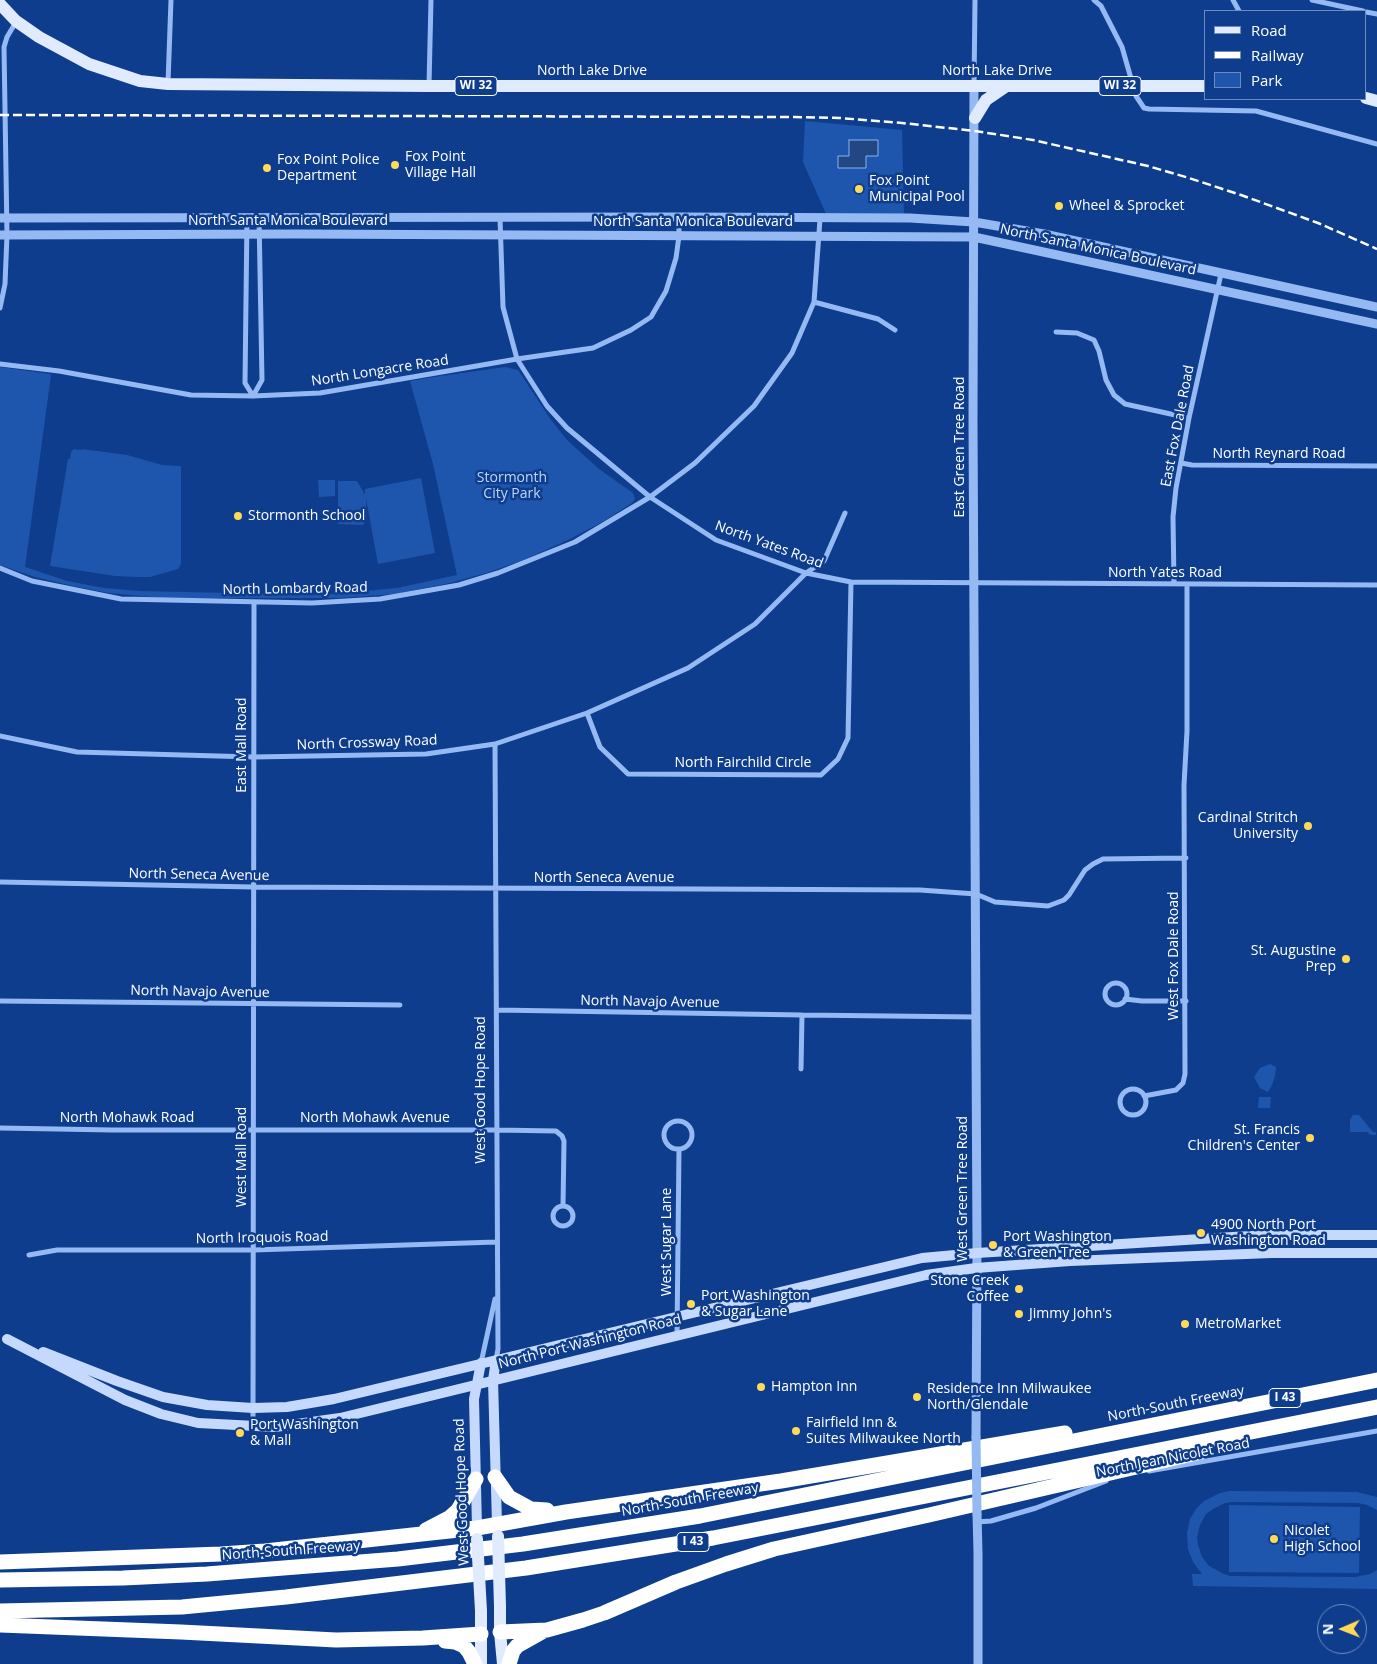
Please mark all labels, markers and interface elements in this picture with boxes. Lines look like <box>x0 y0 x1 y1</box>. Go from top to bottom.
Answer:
legend <box>1204 10 1367 100</box>
text: Road <box>1251 20 1287 40</box>
text: Railway <box>1251 45 1304 65</box>
street label: North Lake Drive <box>537 63 647 79</box>
street label: North Lake Drive <box>942 63 1052 79</box>
text: Park <box>1251 70 1282 90</box>
road number: WI 32 <box>455 76 497 95</box>
road number: WI 32 <box>1099 76 1141 95</box>
place label: Fox Point Village Hall <box>405 149 476 182</box>
place label: Fox Point Police Department <box>277 152 380 184</box>
marker: Fox Point Village Hall <box>389 159 401 171</box>
marker: Fox Point Police Department <box>261 162 273 174</box>
place label: Fox Point Municipal Pool <box>869 173 965 206</box>
marker: Fox Point Municipal Pool <box>853 183 865 195</box>
place label: Wheel & Sprocket <box>1069 198 1185 214</box>
marker: Wheel & Sprocket <box>1053 200 1065 212</box>
street label: North Santa Monica Boulevard <box>188 213 388 229</box>
street label: North Santa Monica Boulevard <box>593 214 793 230</box>
street label: North Santa Monica Boulevard <box>998 221 1198 279</box>
street label: North Longacre Road <box>310 352 450 390</box>
street label: East Fox Dale Road <box>1158 364 1198 488</box>
street label: East Green Tree Road <box>952 377 968 517</box>
street label: North Reynard Road <box>1212 446 1346 462</box>
park label: Stormonth City Park <box>477 470 547 502</box>
place label: Stormonth School <box>248 508 365 524</box>
marker: Stormonth School <box>232 510 244 522</box>
street label: North Yates Road <box>713 518 825 572</box>
street label: North Yates Road <box>1108 565 1222 581</box>
street label: North Lombardy Road <box>222 579 368 599</box>
street label: East Mall Road <box>234 697 250 793</box>
street label: North Crossway Road <box>296 732 438 754</box>
street label: North Fairchild Circle <box>675 755 811 771</box>
place label: Cardinal Stritch University <box>1198 810 1298 842</box>
marker: Cardinal Stritch University <box>1302 820 1314 832</box>
street label: North Seneca Avenue <box>128 865 270 885</box>
street label: North Seneca Avenue <box>534 870 674 886</box>
street label: West Fox Dale Road <box>1166 891 1182 1021</box>
place label: St. Augustine Prep <box>1251 943 1336 976</box>
marker: St. Augustine Prep <box>1340 953 1352 965</box>
street label: North Navajo Avenue <box>130 982 270 1002</box>
street label: North Navajo Avenue <box>580 992 720 1012</box>
street label: West Good Hope Road <box>473 1016 489 1164</box>
street label: West Mall Road <box>234 1107 250 1207</box>
street label: North Mohawk Road <box>60 1110 194 1126</box>
street label: North Mohawk Avenue <box>300 1110 450 1126</box>
street label: West Green Tree Road <box>955 1116 971 1262</box>
place label: St. Francis Children's Center <box>1188 1122 1300 1154</box>
marker: St. Francis Children's Center <box>1304 1132 1316 1144</box>
street label: West Sugar Lane <box>659 1188 675 1296</box>
place label: 4900 North Port Washington Road <box>1211 1217 1326 1250</box>
marker: 4900 North Port Washington Road <box>1195 1227 1207 1239</box>
street label: North Iroquois Road <box>195 1228 329 1248</box>
place label: Port Washington & Green Tree <box>1003 1229 1112 1262</box>
marker: Port Washington & Green Tree <box>987 1239 999 1251</box>
place label: Stone Creek Coffee <box>930 1273 1009 1305</box>
marker: Stone Creek Coffee <box>1013 1283 1025 1295</box>
place label: Port Washington & Sugar Lane <box>701 1288 810 1320</box>
marker: Port Washington & Sugar Lane <box>685 1298 697 1310</box>
place label: Jimmy John's <box>1029 1306 1112 1322</box>
marker: Jimmy John's <box>1013 1308 1025 1320</box>
street label: North Port Washington Road <box>497 1311 683 1373</box>
place label: MetroMarket <box>1195 1316 1281 1332</box>
marker: MetroMarket <box>1179 1318 1191 1330</box>
place label: Hampton Inn <box>771 1379 857 1395</box>
marker: Hampton Inn <box>755 1381 767 1393</box>
place label: Residence Inn Milwaukee North/Glendale <box>927 1381 1092 1414</box>
street label: North-South Freeway <box>1106 1382 1246 1426</box>
road number: I 43 <box>1269 1389 1301 1408</box>
marker: Residence Inn Milwaukee North/Glendale <box>911 1391 923 1403</box>
place label: Fairfield Inn & Suites Milwaukee North <box>806 1415 961 1448</box>
place label: Port Washington & Mall <box>250 1417 359 1450</box>
street label: West Good Hope Road <box>451 1418 473 1566</box>
marker: Fairfield Inn & Suites Milwaukee North <box>790 1425 802 1437</box>
marker: Port Washington & Mall <box>234 1427 246 1439</box>
street label: North Jean Nicolet Road <box>1095 1435 1251 1481</box>
street label: North-South Freeway <box>620 1480 760 1520</box>
place label: Nicolet High School <box>1284 1523 1361 1555</box>
road number: I 43 <box>677 1532 709 1551</box>
marker: Nicolet High School <box>1268 1533 1280 1545</box>
street label: North-South Freeway <box>221 1538 361 1564</box>
north arrow <box>1317 1604 1367 1654</box>
text: N <box>1318 1623 1337 1635</box>

